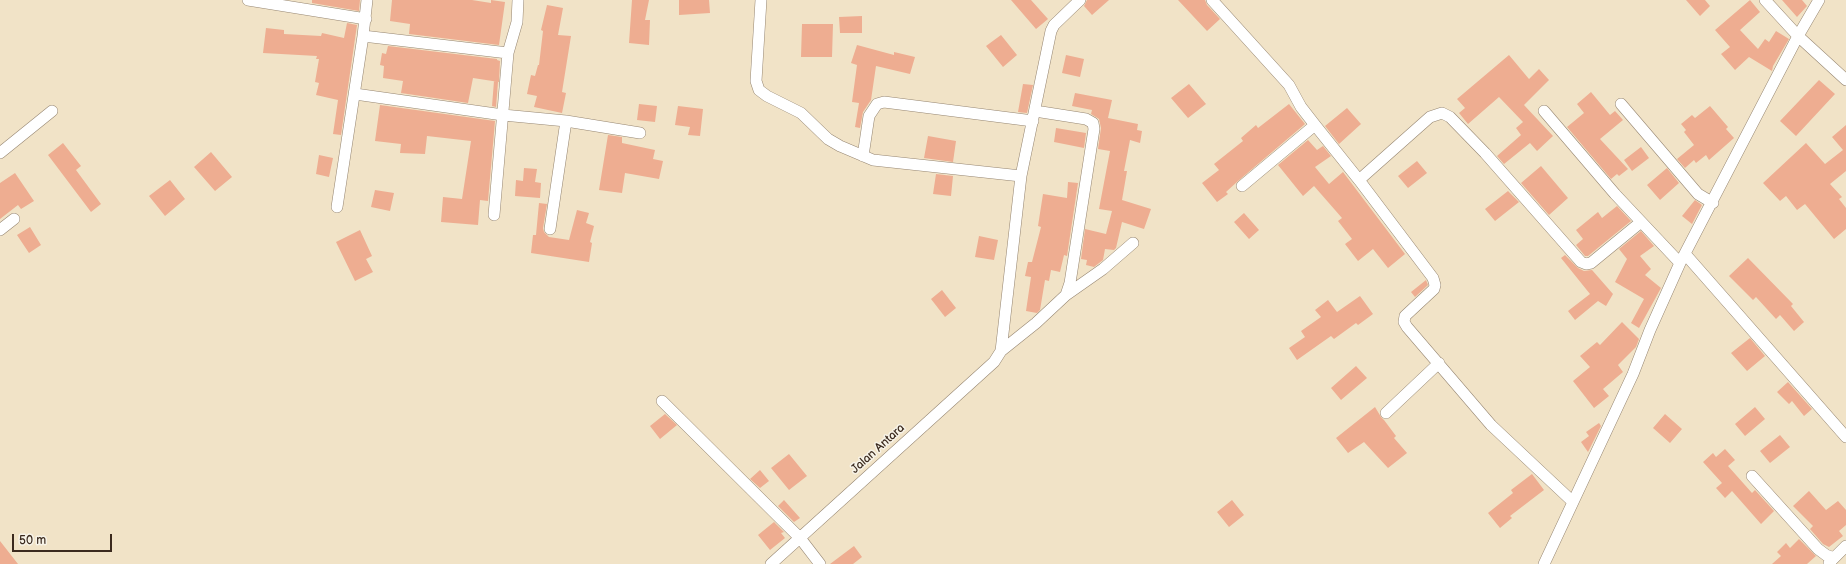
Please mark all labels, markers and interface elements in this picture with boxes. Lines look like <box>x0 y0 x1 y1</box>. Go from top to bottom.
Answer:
street label: Jalan Antara <box>848 421 908 477</box>
scale bar <box>14 526 114 552</box>
text: 50 m <box>19 533 46 548</box>

